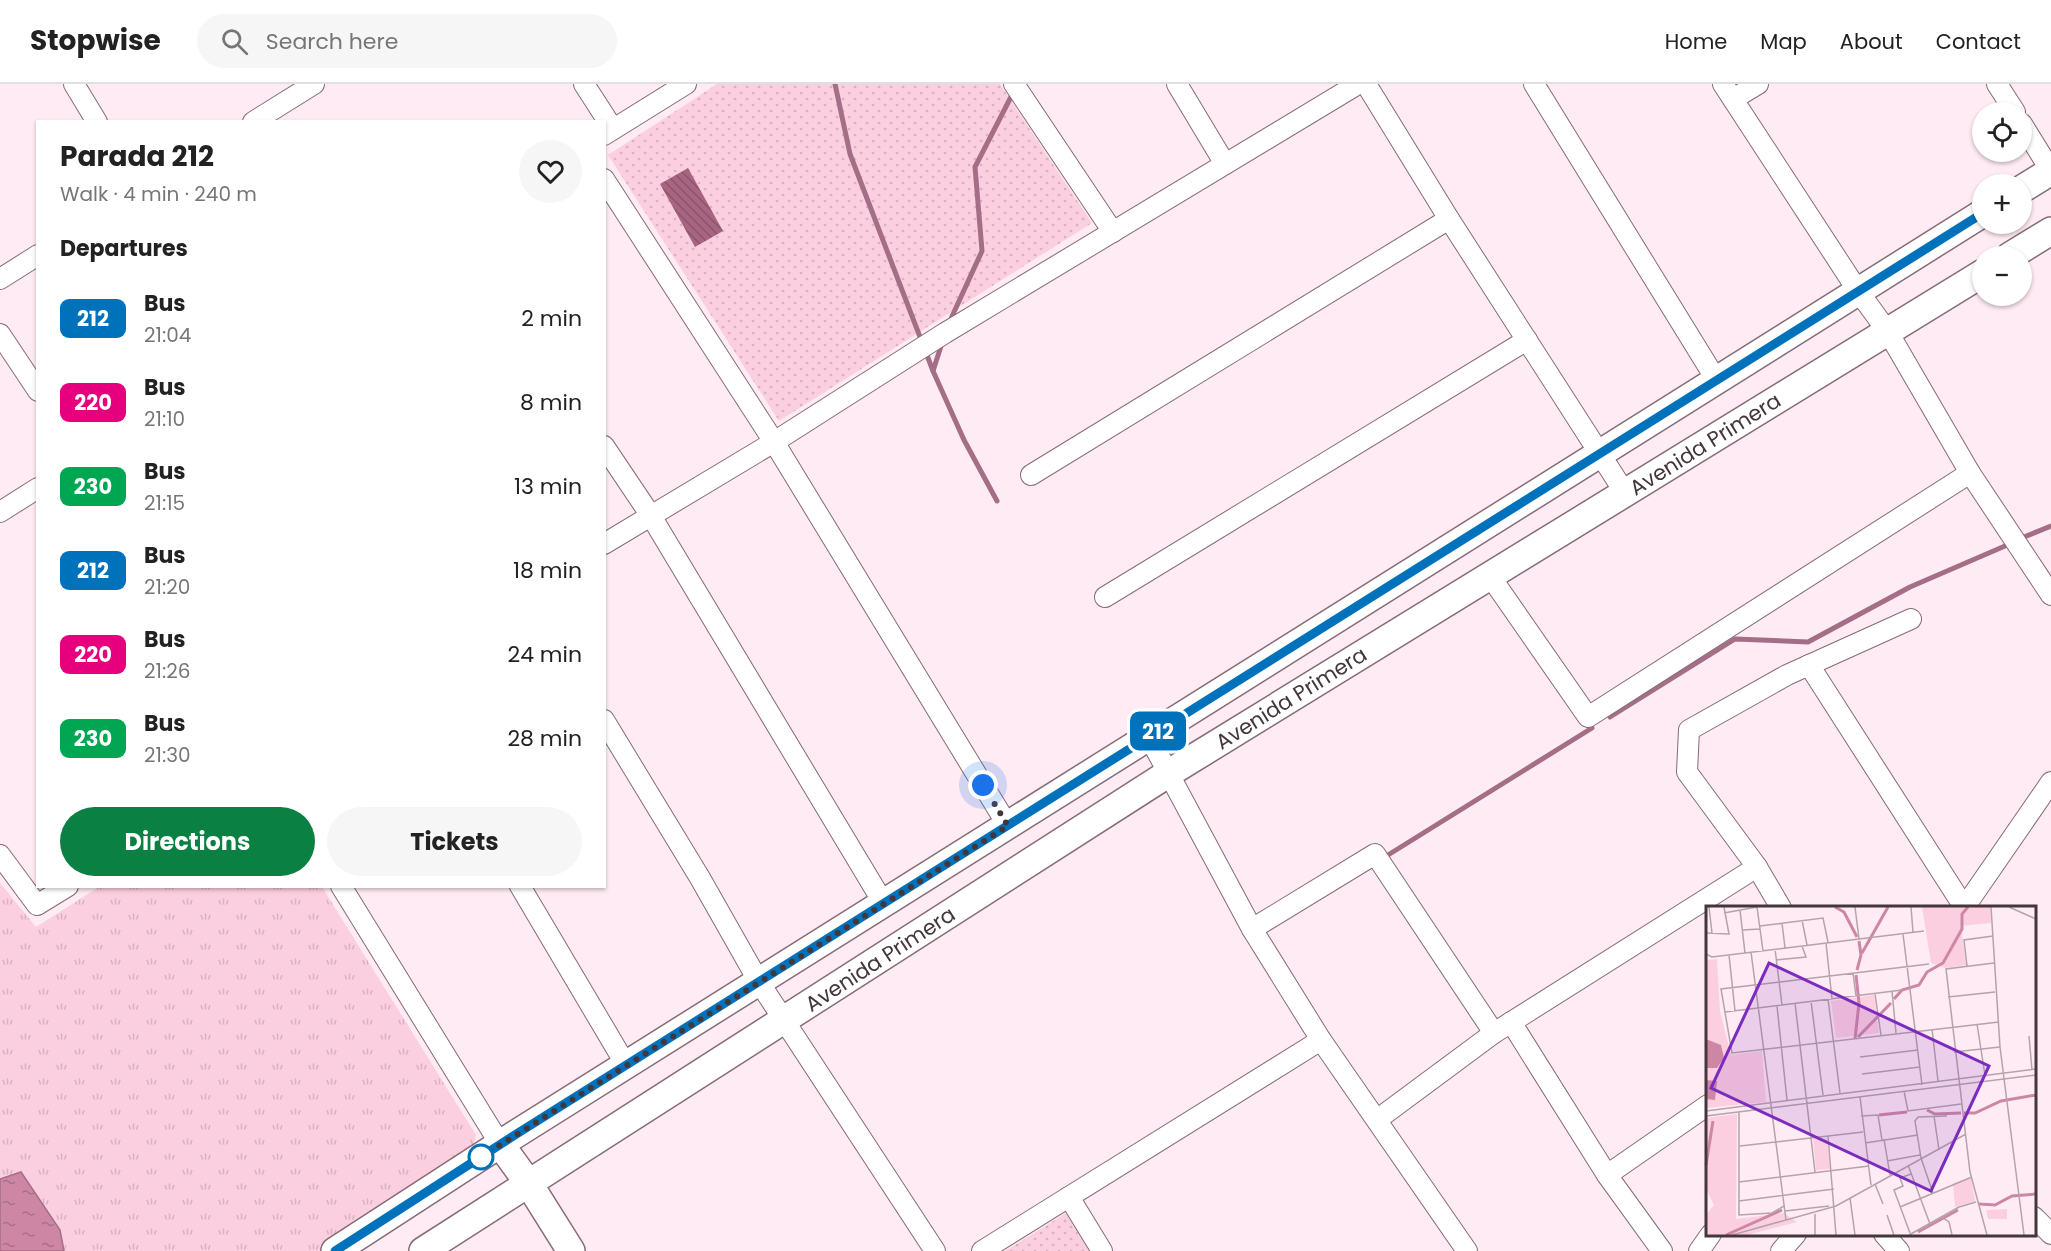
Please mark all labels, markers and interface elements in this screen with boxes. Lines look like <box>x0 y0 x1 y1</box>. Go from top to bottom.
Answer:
search box <box>197 14 617 68</box>
text: Stopwise <box>30 21 161 60</box>
icon: search <box>218 25 251 58</box>
text: Search here <box>266 26 398 57</box>
text: Home <box>1665 27 1727 56</box>
text: Map <box>1760 27 1807 56</box>
text: About <box>1840 27 1903 56</box>
text: Contact <box>1936 27 2021 56</box>
map controls <box>1972 102 2032 306</box>
button: locate <box>1972 102 2032 162</box>
text: Parada 212 <box>60 137 214 176</box>
button: heart <box>519 140 582 203</box>
button: + <box>1972 174 2032 234</box>
text: Walk · 4 min · 240 m <box>60 180 257 208</box>
text: Departures <box>60 233 188 264</box>
button: − <box>1972 246 2032 306</box>
text: Bus <box>144 288 186 319</box>
text: 2 min <box>521 303 582 334</box>
text: 212 <box>77 304 109 333</box>
text: 21:04 <box>144 321 191 349</box>
text: Bus <box>144 372 186 403</box>
street label: Avenida Primera <box>1624 386 1786 502</box>
text: 8 min <box>520 387 582 418</box>
text: 220 <box>74 388 112 417</box>
text: 21:10 <box>144 405 185 433</box>
text: Bus <box>144 456 186 487</box>
text: 13 min <box>514 471 582 502</box>
text: 230 <box>74 472 112 501</box>
text: 21:15 <box>144 489 185 517</box>
text: Bus <box>144 540 186 571</box>
text: 18 min <box>513 555 582 586</box>
text: 212 <box>77 556 109 585</box>
text: 21:20 <box>144 573 190 601</box>
text: Bus <box>144 624 186 655</box>
text: 24 min <box>507 639 582 670</box>
text: 220 <box>74 640 112 669</box>
street label: Avenida Primera <box>1210 640 1372 756</box>
text: 21:26 <box>144 657 190 685</box>
text: Bus <box>144 708 186 739</box>
line badge: 212 <box>1124 712 1192 750</box>
text: 212 <box>1142 717 1174 746</box>
text: 28 min <box>507 723 582 754</box>
text: 230 <box>74 724 112 753</box>
text: 21:30 <box>144 741 191 769</box>
your location <box>968 770 998 800</box>
button: Directions <box>60 807 315 876</box>
button: Tickets <box>327 807 582 876</box>
street label: Avenida Primera <box>799 900 961 1018</box>
inset map <box>1706 906 2036 1236</box>
unlabelled marker <box>468 1144 494 1170</box>

